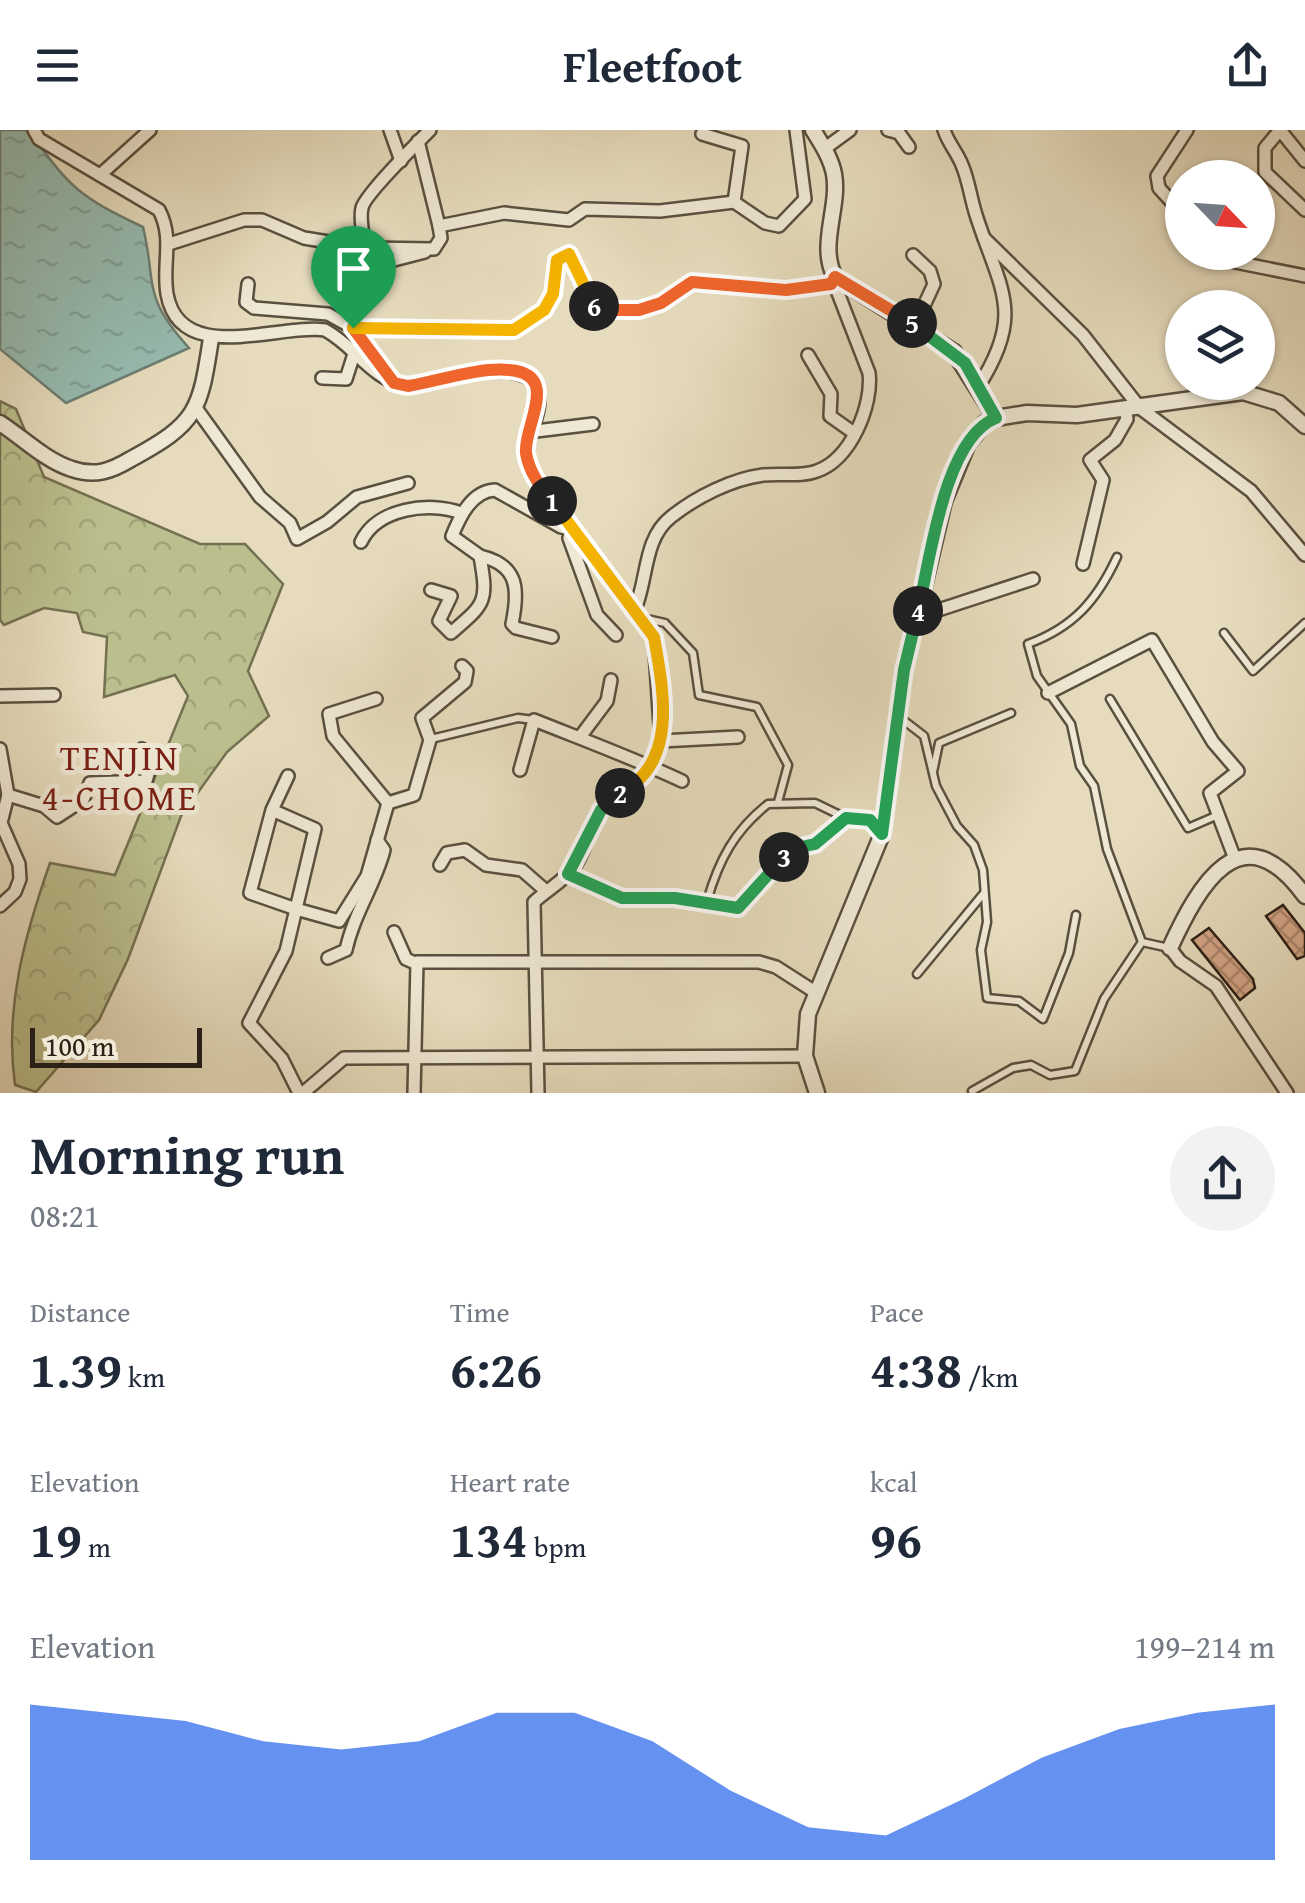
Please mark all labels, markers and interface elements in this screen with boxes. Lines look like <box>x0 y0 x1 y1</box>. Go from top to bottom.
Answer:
text: Fleetfoot <box>563 33 742 98</box>
icon: menu <box>30 38 85 93</box>
icon: share <box>1220 38 1275 93</box>
north arrow <box>1165 160 1275 270</box>
map controls <box>1165 160 1275 400</box>
pin <box>311 226 396 329</box>
icon: arrive <box>326 241 381 296</box>
pin: 6 <box>569 281 619 331</box>
text: 6 <box>587 285 601 326</box>
button: layers <box>1165 290 1275 400</box>
pin: 5 <box>887 298 937 348</box>
text: 5 <box>905 302 919 343</box>
pin: 1 <box>527 476 577 526</box>
text: 1 <box>545 480 559 521</box>
pin: 4 <box>893 586 943 636</box>
text: 4 <box>911 590 925 631</box>
district label: TENJIN 4-CHOME <box>42 732 198 823</box>
pin: 2 <box>595 768 645 818</box>
text: 2 <box>613 772 627 813</box>
pin: 3 <box>759 832 809 882</box>
text: 3 <box>777 836 791 877</box>
scale bar <box>30 1023 202 1068</box>
text: 100 m <box>45 1025 114 1066</box>
text: Morning run <box>30 1114 344 1194</box>
button: share <box>1170 1126 1275 1231</box>
text: 08:21 <box>30 1192 99 1239</box>
text: Distance <box>30 1291 130 1332</box>
text: Time <box>450 1291 510 1332</box>
text: Pace <box>870 1291 924 1332</box>
text: 1.39 <box>30 1332 122 1405</box>
text: 6:26 <box>450 1332 542 1405</box>
text: 4:38 <box>870 1332 962 1405</box>
text: km <box>122 1356 165 1397</box>
text: /km <box>962 1356 1018 1397</box>
text: Elevation <box>30 1461 140 1502</box>
text: Heart rate <box>450 1461 570 1502</box>
text: kcal <box>870 1461 918 1502</box>
text: 19 <box>30 1502 82 1575</box>
text: 134 <box>450 1502 528 1575</box>
text: 96 <box>870 1502 922 1575</box>
text: m <box>82 1526 111 1567</box>
text: bpm <box>528 1526 586 1567</box>
text: Elevation <box>30 1623 155 1670</box>
text: 199–214 m <box>1134 1623 1275 1670</box>

